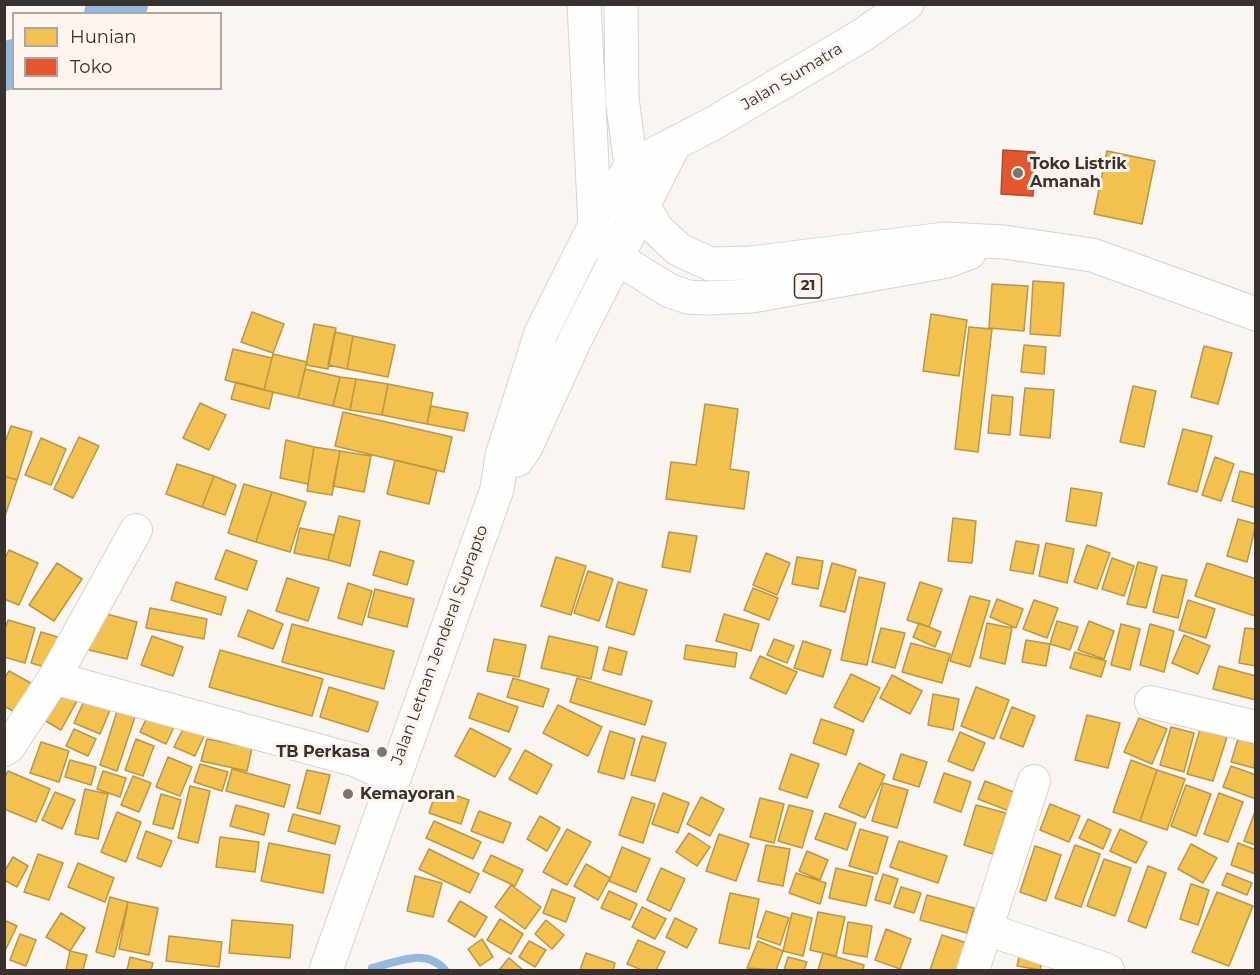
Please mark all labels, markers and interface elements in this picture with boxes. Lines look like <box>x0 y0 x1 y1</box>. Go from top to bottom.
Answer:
legend <box>12 12 222 90</box>
text: Hunian <box>70 26 137 48</box>
street label: Jalan Sumatra <box>738 39 846 115</box>
text: Toko <box>70 56 112 78</box>
place label: Toko Listrik Amanah <box>1030 154 1127 192</box>
marker: Toko Listrik Amanah <box>1011 166 1025 180</box>
road number: 21 <box>794 274 822 298</box>
street label: Jalan Letnan Jenderal Suprapto <box>388 523 492 767</box>
place label: TB Perkasa <box>276 742 370 762</box>
marker: TB Perkasa <box>375 745 389 759</box>
place label: Kemayoran <box>360 784 455 804</box>
marker: Kemayoran <box>341 787 355 801</box>

